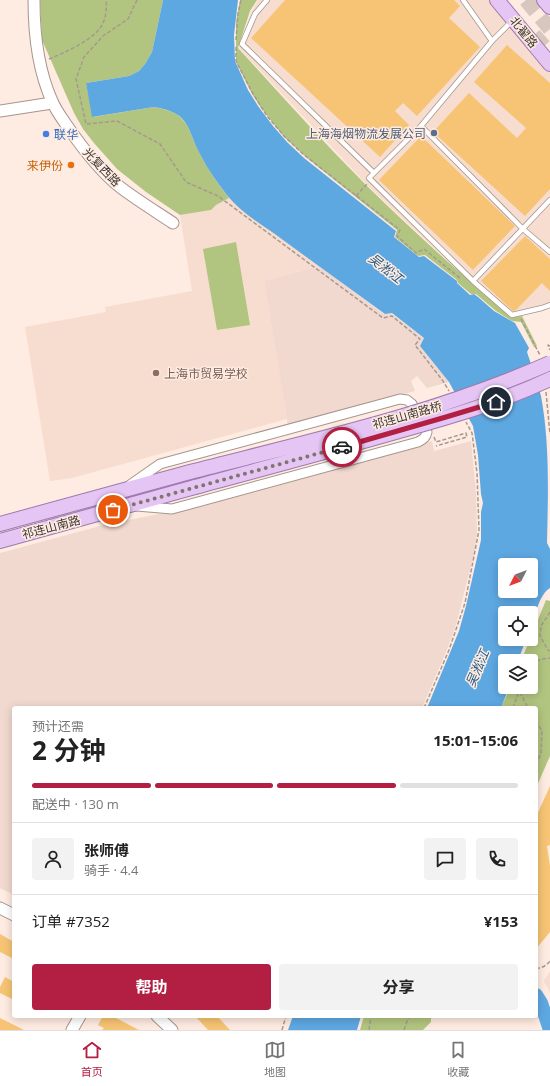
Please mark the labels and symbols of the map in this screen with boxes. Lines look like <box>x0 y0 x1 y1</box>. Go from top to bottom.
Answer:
street label: 北翟路 <box>506 13 542 51</box>
place label: 上海海烟物流发展公司 <box>306 125 426 142</box>
place label: 联华 <box>54 126 78 143</box>
marker: 上海海烟物流发展公司 <box>429 128 439 138</box>
marker: 联华 <box>41 129 51 139</box>
street label: 光复西路 <box>79 144 125 190</box>
place label: 来伊份 <box>27 157 63 174</box>
marker: 来伊份 <box>66 160 76 170</box>
water label: 吴淞江 <box>365 249 408 288</box>
place label: 上海市贸易学校 <box>164 365 248 382</box>
marker: 上海市贸易学校 <box>151 368 161 378</box>
pin <box>479 385 513 419</box>
street label: 祁连山南路桥 <box>370 397 444 433</box>
courier <box>322 427 362 467</box>
pin <box>96 493 130 527</box>
street label: 祁连山南路 <box>20 511 82 543</box>
north arrow <box>498 558 538 598</box>
water label: 吴淞江 <box>461 645 494 689</box>

